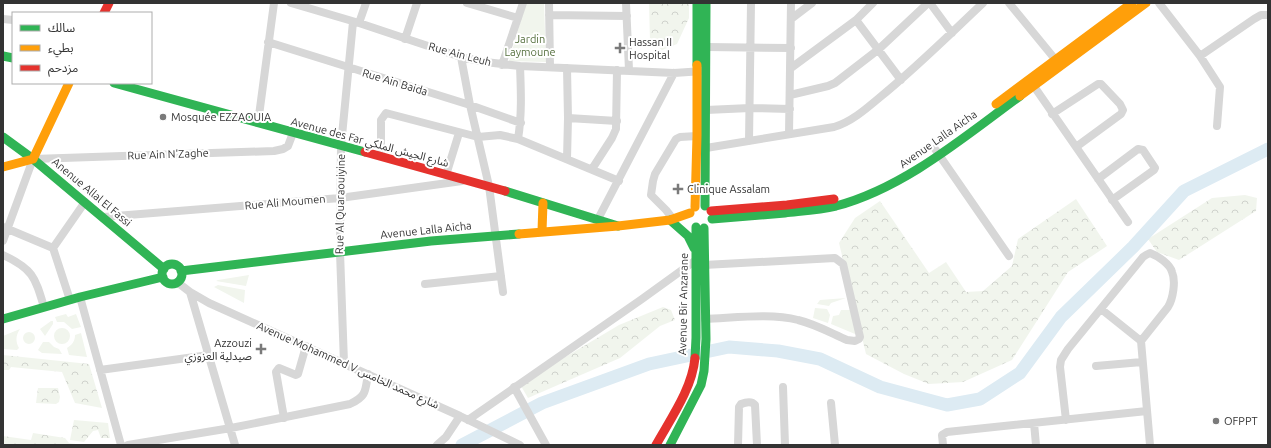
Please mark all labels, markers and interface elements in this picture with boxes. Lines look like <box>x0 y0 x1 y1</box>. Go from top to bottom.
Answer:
legend <box>12 12 152 84</box>
text: سالك <box>48 21 75 34</box>
park label: Jardin Laymoune <box>504 33 556 58</box>
place label: Hassan II Hospital <box>629 36 672 61</box>
street label: Rue Ain Leuh <box>427 40 493 68</box>
text: بطيء <box>48 41 74 58</box>
marker: Hassan II Hospital <box>614 42 626 54</box>
text: مزدحم <box>48 61 78 77</box>
street label: Rue Ain Baida <box>361 66 429 98</box>
street label: Avenue Lalla Aicha <box>897 108 979 170</box>
place label: Mosquée EZZAOUIA <box>171 111 272 123</box>
marker: Mosquée EZZAOUIA <box>158 112 168 122</box>
street label: Avenue des Far شارع الجيش الملكي <box>289 115 451 172</box>
street label: Rue Ain N'Zaghe <box>127 147 209 161</box>
street label: Rue Al Quaraouiyine <box>333 154 347 254</box>
street label: Anenue Allal El Fassi <box>50 155 134 229</box>
marker: Clinique Assalam <box>672 183 684 195</box>
place label: Clinique Assalam <box>687 183 770 195</box>
street label: Rue Ali Moumen <box>244 192 326 212</box>
street label: Avenue Lalla Aicha <box>380 219 472 241</box>
street label: Avenue Bir Anzarane <box>676 253 690 355</box>
street label: Avenue Mohammed V شارع محمد الخامس <box>254 319 441 413</box>
place label: Azzouzi صيدلية العزوزي <box>184 337 252 366</box>
marker: Azzouzi صيدلية العزوزي <box>255 343 267 355</box>
place label: OFPPT <box>1224 415 1258 427</box>
marker: OFPPT <box>1211 416 1221 426</box>

